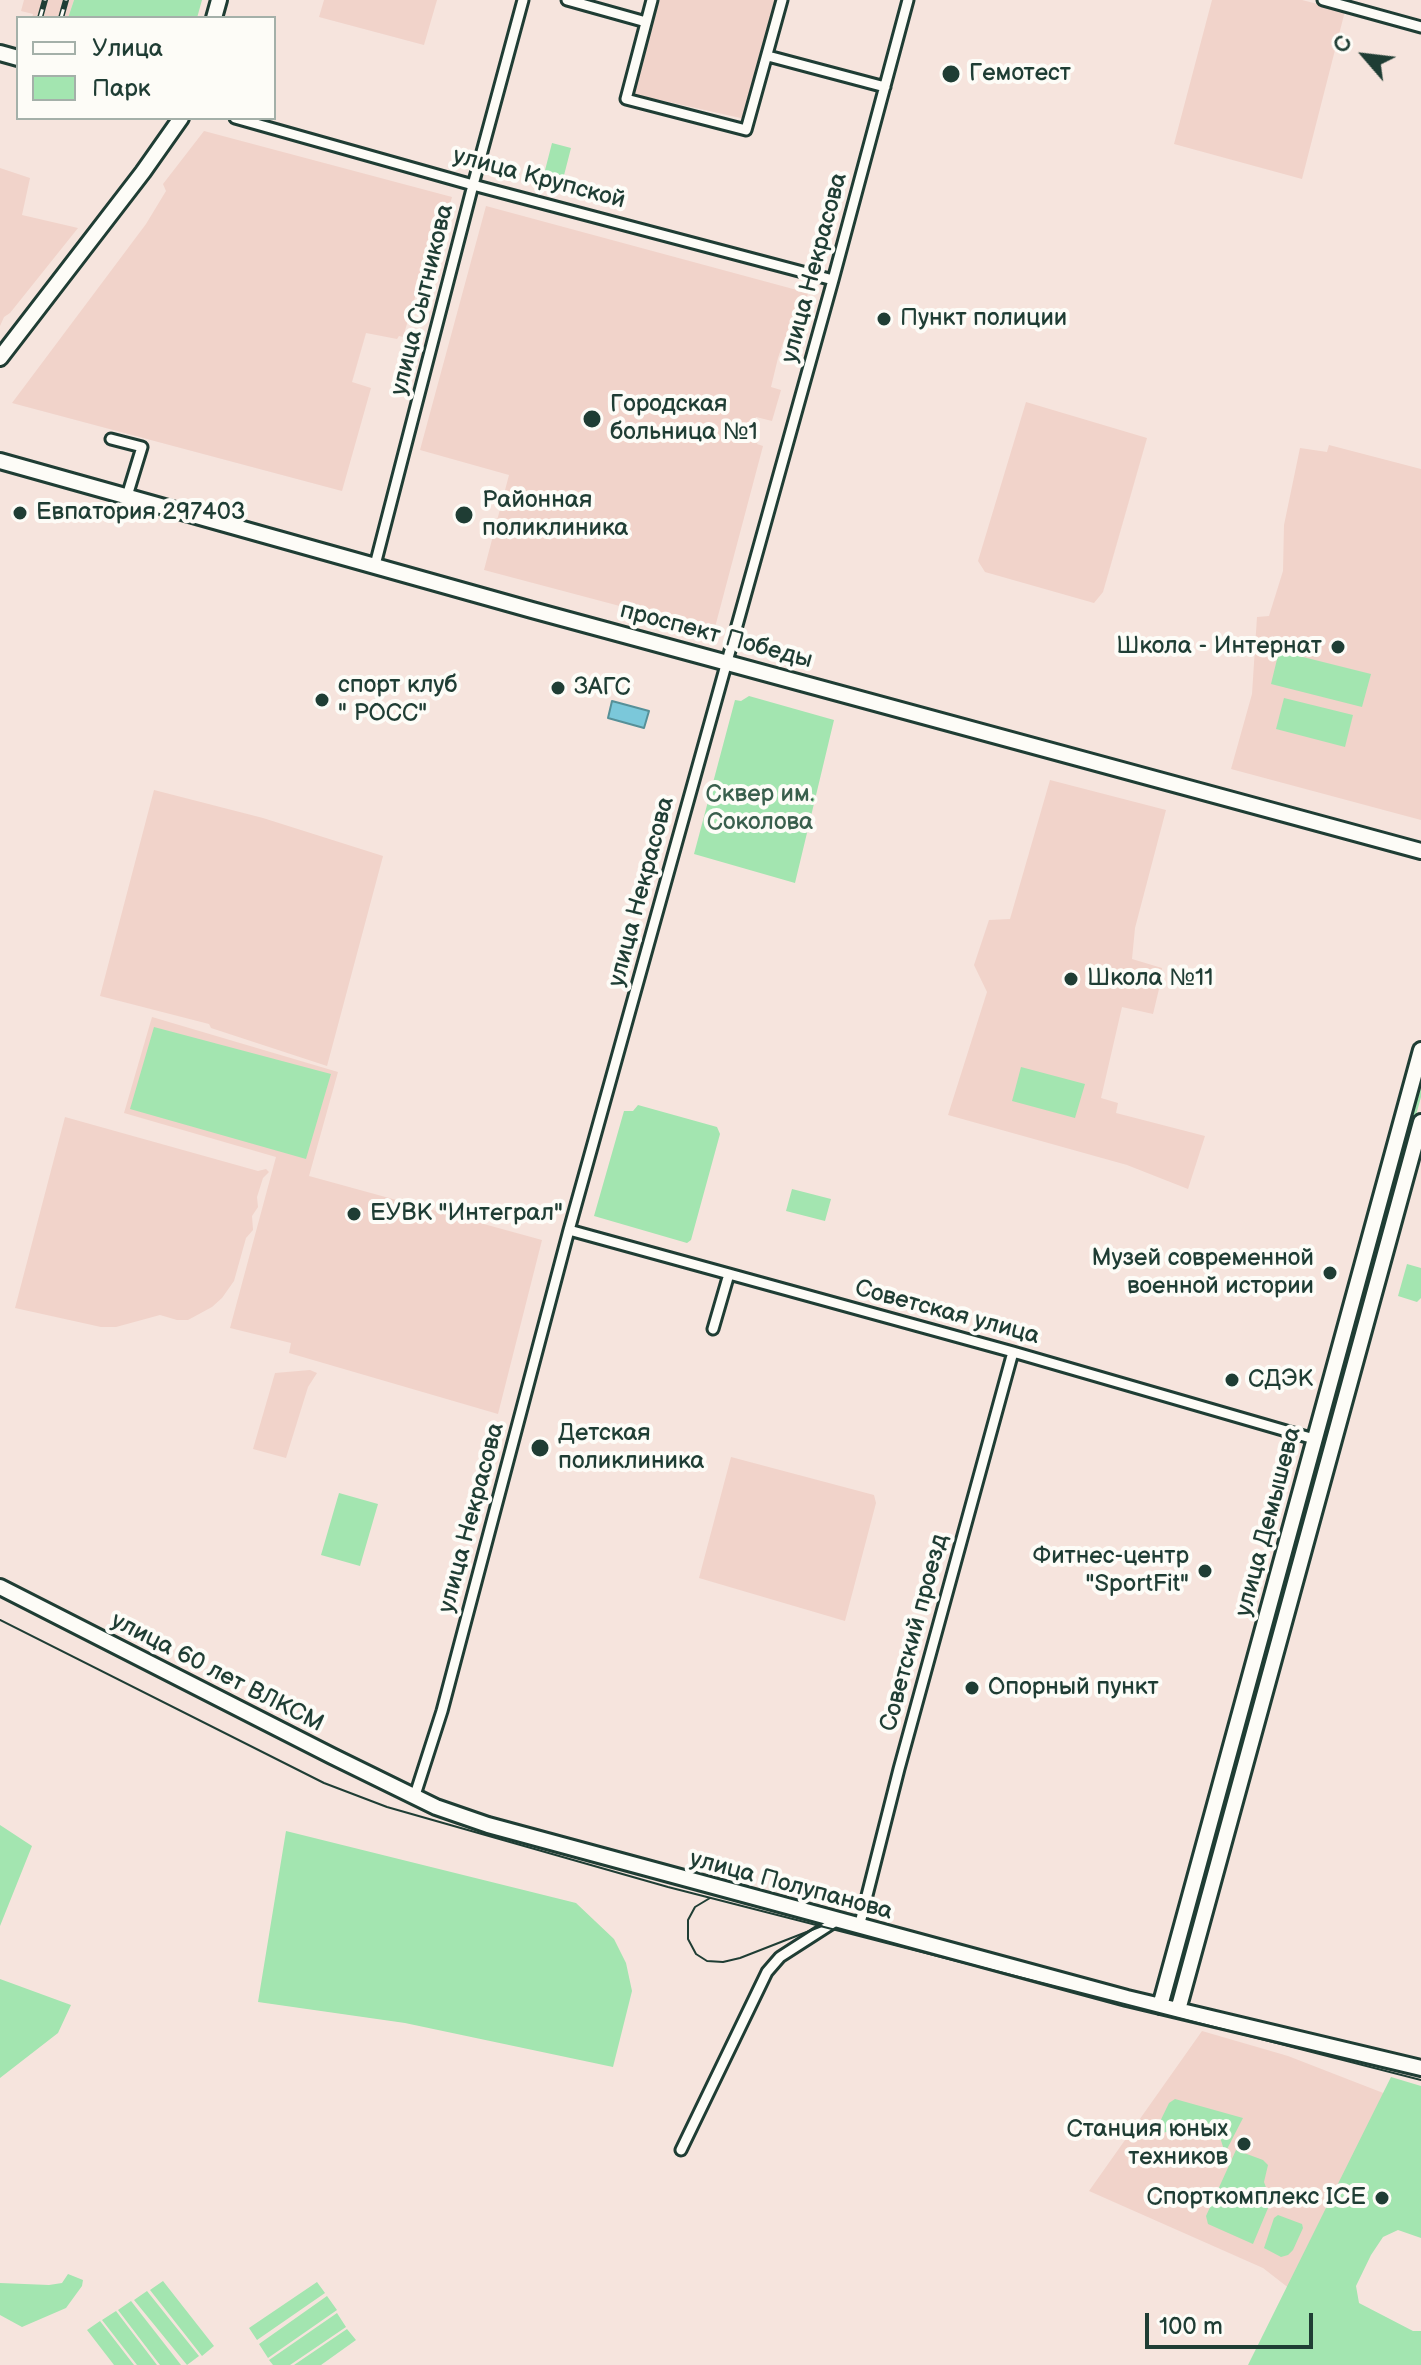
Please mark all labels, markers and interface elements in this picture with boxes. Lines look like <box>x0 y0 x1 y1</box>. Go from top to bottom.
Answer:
legend <box>16 16 276 120</box>
north arrow <box>1325 16 1405 96</box>
text: С <box>1328 31 1359 58</box>
text: Улица <box>92 34 163 63</box>
place label: Гемотест <box>969 60 1071 88</box>
marker: Гемотест <box>940 63 962 85</box>
text: Парк <box>92 74 150 103</box>
street label: улица Крупской <box>450 142 628 216</box>
street label: улица Некрасова <box>776 170 854 366</box>
street label: улица Сытникова <box>385 201 461 399</box>
place label: Пункт полиции <box>900 305 1067 333</box>
marker: Пункт полиции <box>875 310 893 328</box>
place label: Городская больница №1 <box>610 391 758 447</box>
marker: Городская больница №1 <box>581 408 603 430</box>
place label: Районная поликлиника <box>482 487 629 543</box>
place label: Евпатория 297403 <box>36 499 246 527</box>
marker: Евпатория 297403 <box>11 504 29 522</box>
marker: Районная поликлиника <box>453 504 475 526</box>
street label: проспект Победы <box>617 596 815 676</box>
place label: Школа - Интернат <box>1116 633 1322 661</box>
marker: Школа - Интернат <box>1329 638 1347 656</box>
place label: спорт клуб " РОСС" <box>338 672 458 728</box>
place label: ЗАГС <box>574 674 631 702</box>
marker: ЗАГС <box>549 679 567 697</box>
marker: спорт клуб " РОСС" <box>313 691 331 709</box>
park label: Сквер им. Соколова <box>706 781 814 837</box>
street label: улица Некрасова <box>603 794 681 990</box>
place label: Школа №11 <box>1087 965 1213 993</box>
marker: Школа №11 <box>1062 970 1080 988</box>
place label: ЕУВК "Интеграл" <box>370 1200 563 1228</box>
marker: ЕУВК "Интеграл" <box>345 1205 363 1223</box>
place label: Музей современной военной истории <box>1091 1245 1314 1301</box>
marker: Музей современной военной истории <box>1321 1264 1339 1282</box>
street label: Советская улица <box>852 1275 1042 1351</box>
place label: СДЭК <box>1248 1366 1313 1394</box>
marker: СДЭК <box>1223 1371 1241 1389</box>
street label: улица Некрасова <box>433 1420 511 1616</box>
place label: Детская поликлиника <box>558 1420 705 1476</box>
street label: улица Демышева <box>1230 1424 1308 1620</box>
marker: Детская поликлиника <box>529 1437 551 1459</box>
street label: Советский проезд <box>875 1531 955 1735</box>
place label: Фитнес-центр "SportFit" <box>1033 1543 1189 1599</box>
marker: Фитнес-центр "SportFit" <box>1196 1562 1214 1580</box>
street label: улица 60 лет ВЛКСМ <box>106 1607 328 1739</box>
place label: Опорный пункт <box>988 1674 1159 1702</box>
marker: Опорный пункт <box>963 1679 981 1697</box>
street label: улица Полупанова <box>686 1845 896 1927</box>
place label: Станция юных техников <box>1066 2116 1228 2172</box>
marker: Станция юных техников <box>1235 2135 1253 2153</box>
place label: Спорткомплекс ICE <box>1147 2184 1366 2212</box>
marker: Спорткомплекс ICE <box>1373 2189 1391 2207</box>
scale bar <box>1149 2297 1317 2347</box>
text: 100 m <box>1159 2312 1223 2341</box>

